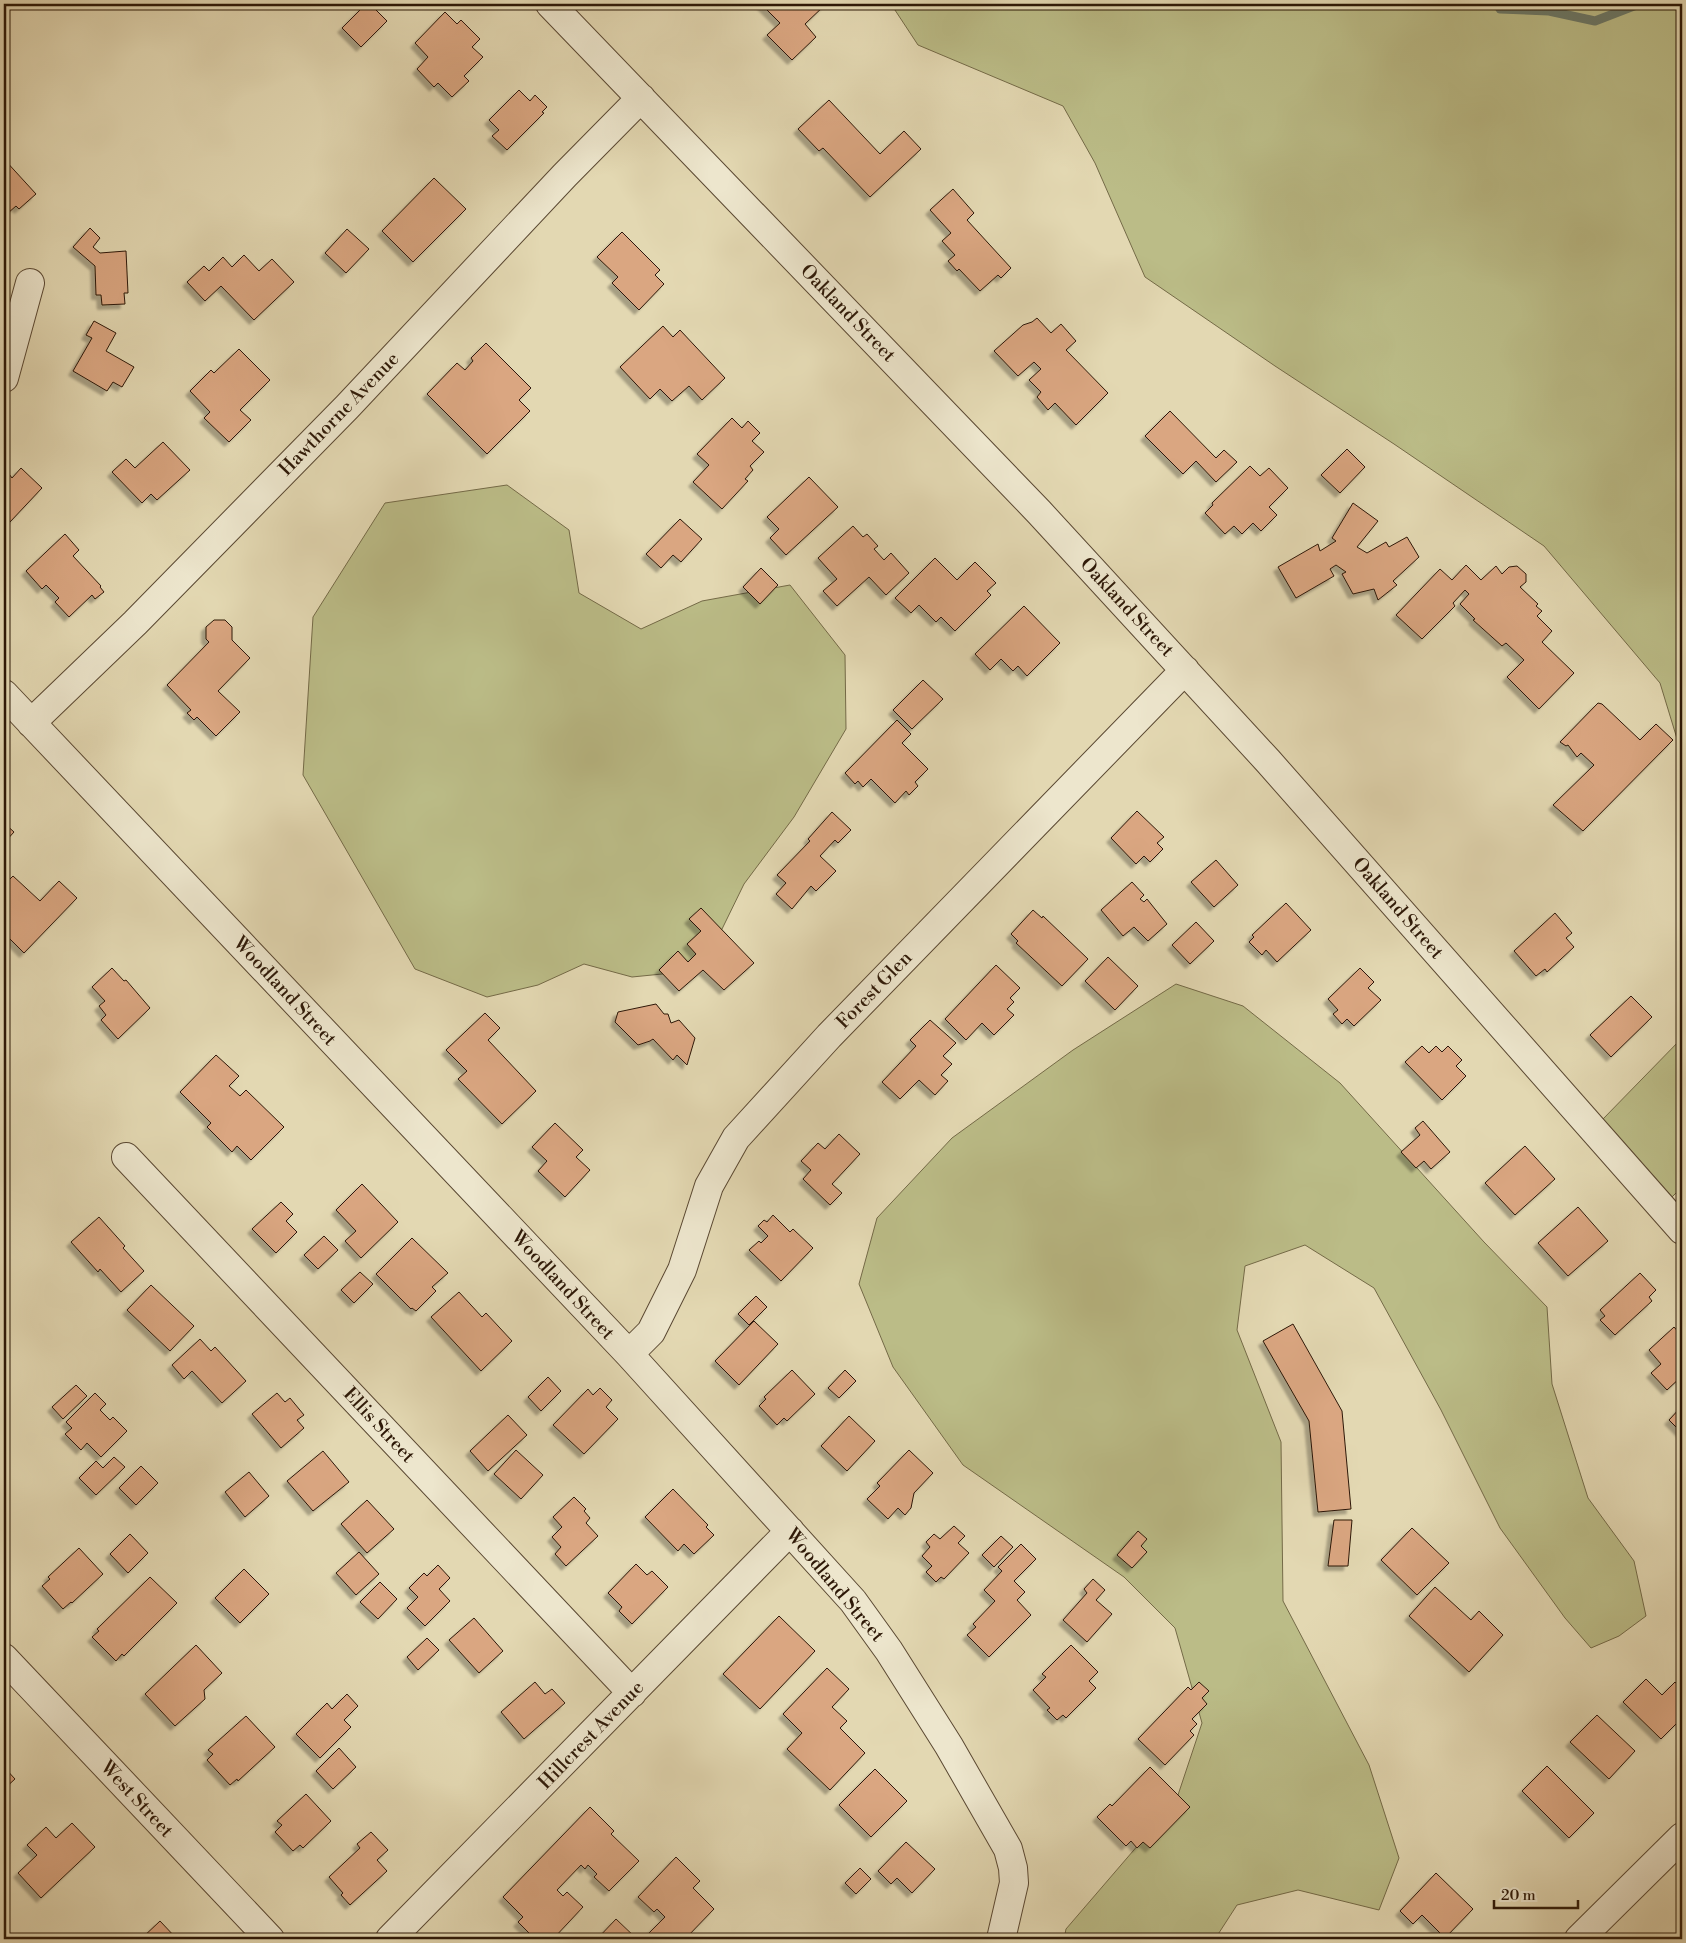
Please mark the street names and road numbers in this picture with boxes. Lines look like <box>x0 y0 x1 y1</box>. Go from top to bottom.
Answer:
street label: Oakland Street <box>795 259 901 367</box>
street label: Hawthorne Avenue <box>274 347 404 481</box>
street label: Oakland Street <box>1075 552 1179 662</box>
street label: Oakland Street <box>1347 852 1449 964</box>
street label: Woodland Street <box>227 931 342 1051</box>
street label: Forest Glen <box>831 946 917 1034</box>
street label: Woodland Street <box>505 1225 620 1345</box>
street label: Ellis Street <box>338 1382 420 1468</box>
street label: Woodland Street <box>780 1523 890 1647</box>
street label: Hillcrest Avenue <box>533 1676 649 1794</box>
street label: West Street <box>95 1755 179 1843</box>

